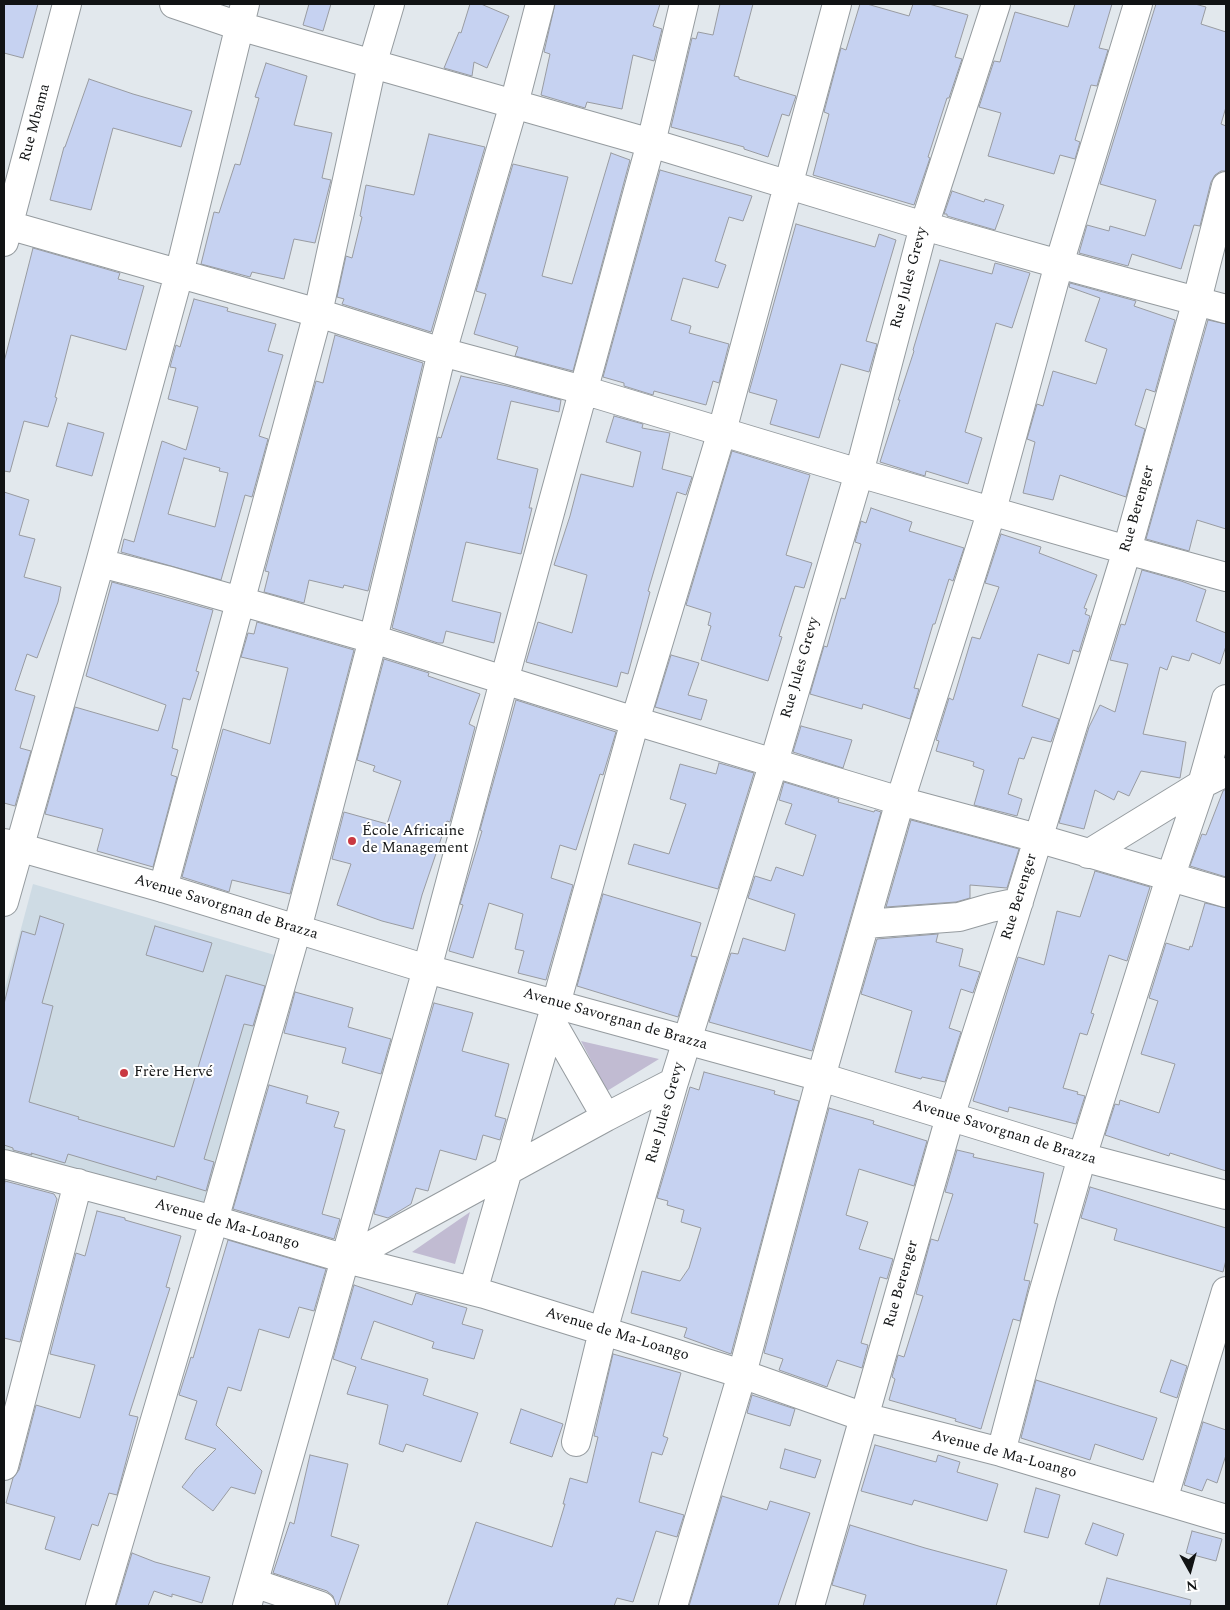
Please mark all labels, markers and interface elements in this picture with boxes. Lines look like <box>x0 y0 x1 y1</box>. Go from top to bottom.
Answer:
street label: Rue Mbama <box>17 82 55 164</box>
street label: Rue Jules Grevy <box>888 225 932 331</box>
street label: Rue Berenger <box>1117 463 1159 555</box>
street label: Rue Jules Grevy <box>778 615 824 721</box>
place label: École Africaine de Management <box>362 823 469 858</box>
marker: École Africaine de Management <box>346 835 358 847</box>
street label: Rue Berenger <box>998 851 1042 943</box>
street label: Avenue Savorgnan de Brazza <box>132 871 320 945</box>
street label: Avenue Savorgnan de Brazza <box>521 985 709 1055</box>
street label: Rue Jules Grevy <box>643 1060 689 1166</box>
place label: Frère Hervé <box>134 1064 213 1082</box>
marker: Frère Hervé <box>118 1067 130 1079</box>
street label: Avenue Savorgnan de Brazza <box>910 1096 1098 1170</box>
street label: Avenue de Ma-Loango <box>153 1196 301 1254</box>
street label: Rue Berenger <box>881 1238 923 1330</box>
street label: Avenue de Ma-Loango <box>543 1305 691 1365</box>
street label: Avenue de Ma-Loango <box>929 1427 1079 1483</box>
north arrow <box>1165 1545 1215 1595</box>
text: N <box>1185 1574 1199 1597</box>

